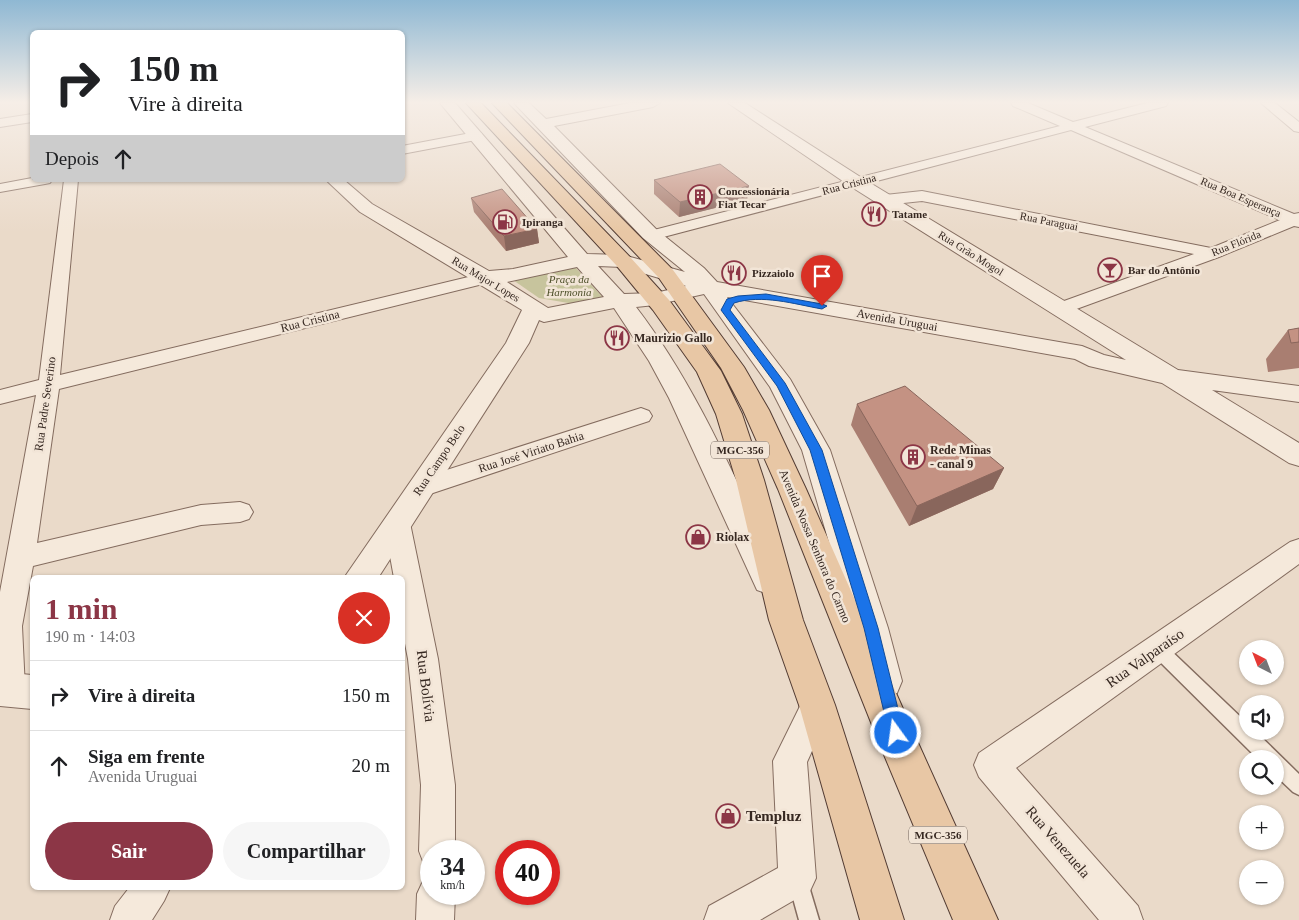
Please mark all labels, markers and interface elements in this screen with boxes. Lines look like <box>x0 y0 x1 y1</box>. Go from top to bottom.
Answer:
icon: right <box>45 50 110 115</box>
text: 150 m <box>128 50 218 89</box>
text: Vire à direita <box>128 91 243 116</box>
icon: ahead <box>109 145 137 173</box>
text: Depois <box>45 148 99 169</box>
street label: Rua Cristina <box>821 171 877 197</box>
street label: Rua Boa Esperança <box>1199 175 1283 219</box>
building icon: Concessionária Fiat Tecar <box>687 184 713 210</box>
place label: Concessionária Fiat Tecar <box>718 185 790 210</box>
restaurant icon: Tatame <box>861 201 887 227</box>
place label: Tatame <box>892 208 927 220</box>
fuel station icon: Ipiranga <box>492 209 518 235</box>
street label: Rua Paraguai <box>1019 209 1079 233</box>
place label: Ipiranga <box>522 216 563 228</box>
street label: Rua Grão Mogol <box>936 228 1006 278</box>
street label: Rua Flórida <box>1210 228 1263 258</box>
street label: Rua Major Lopes <box>450 254 522 304</box>
pin <box>801 255 843 306</box>
bar icon: Bar do Antônio <box>1097 257 1123 283</box>
restaurant icon: Pizzaiolo <box>721 260 747 286</box>
icon: arrive <box>808 262 836 290</box>
place label: Bar do Antônio <box>1128 264 1200 276</box>
place label: Pizzaiolo <box>752 267 795 279</box>
park label: Praça da Harmonia <box>545 273 592 298</box>
street label: Avenida Uruguai <box>855 306 939 334</box>
street label: Rua Cristina <box>279 307 342 335</box>
restaurant icon: Maurizio Gallo <box>604 325 630 351</box>
place label: Maurizio Gallo <box>634 331 712 345</box>
street label: Rua Padre Severino <box>31 356 59 452</box>
street label: Rua Campo Belo <box>410 422 468 498</box>
street label: Rua José Viriato Bahia <box>477 428 586 476</box>
road number: MGC-356 <box>711 442 769 458</box>
place label: Rede Minas - canal 9 <box>930 443 991 471</box>
building icon: Rede Minas - canal 9 <box>900 444 926 470</box>
street label: Avenida Nossa Senhora do Carmo <box>776 467 854 625</box>
shop icon: Riolax <box>685 524 711 550</box>
place label: Riolax <box>716 530 749 544</box>
text: 1 min <box>45 592 118 625</box>
button: close <box>338 592 390 644</box>
street label: Rua Valparaíso <box>1103 625 1187 691</box>
text: 190 m · 14:03 <box>45 628 135 645</box>
north arrow <box>1239 640 1284 685</box>
map controls <box>1239 640 1284 905</box>
street label: Rua Bolívia <box>414 649 438 723</box>
icon: right <box>45 682 73 710</box>
text: Vire à direita <box>88 685 195 706</box>
text: 150 m <box>342 685 390 706</box>
button: sound <box>1239 695 1284 740</box>
position arrow <box>869 706 921 758</box>
text: Siga em frente <box>88 746 205 767</box>
button: search <box>1239 750 1284 795</box>
icon: ahead <box>45 752 73 780</box>
text: 20 m <box>351 755 390 776</box>
text: Avenida Uruguai <box>88 768 197 785</box>
shop icon: Templuz <box>715 803 741 829</box>
street label: Rua Venezuela <box>1023 803 1094 881</box>
button: + <box>1239 805 1284 850</box>
place label: Templuz <box>746 808 802 824</box>
button: Sair <box>45 822 213 880</box>
button: Compartilhar <box>223 822 390 880</box>
road number: MGC-356 <box>909 826 967 844</box>
speed limit sign: 40 <box>495 840 560 905</box>
text: 34 <box>440 853 465 880</box>
button: − <box>1239 860 1284 905</box>
text: km/h <box>440 878 465 892</box>

